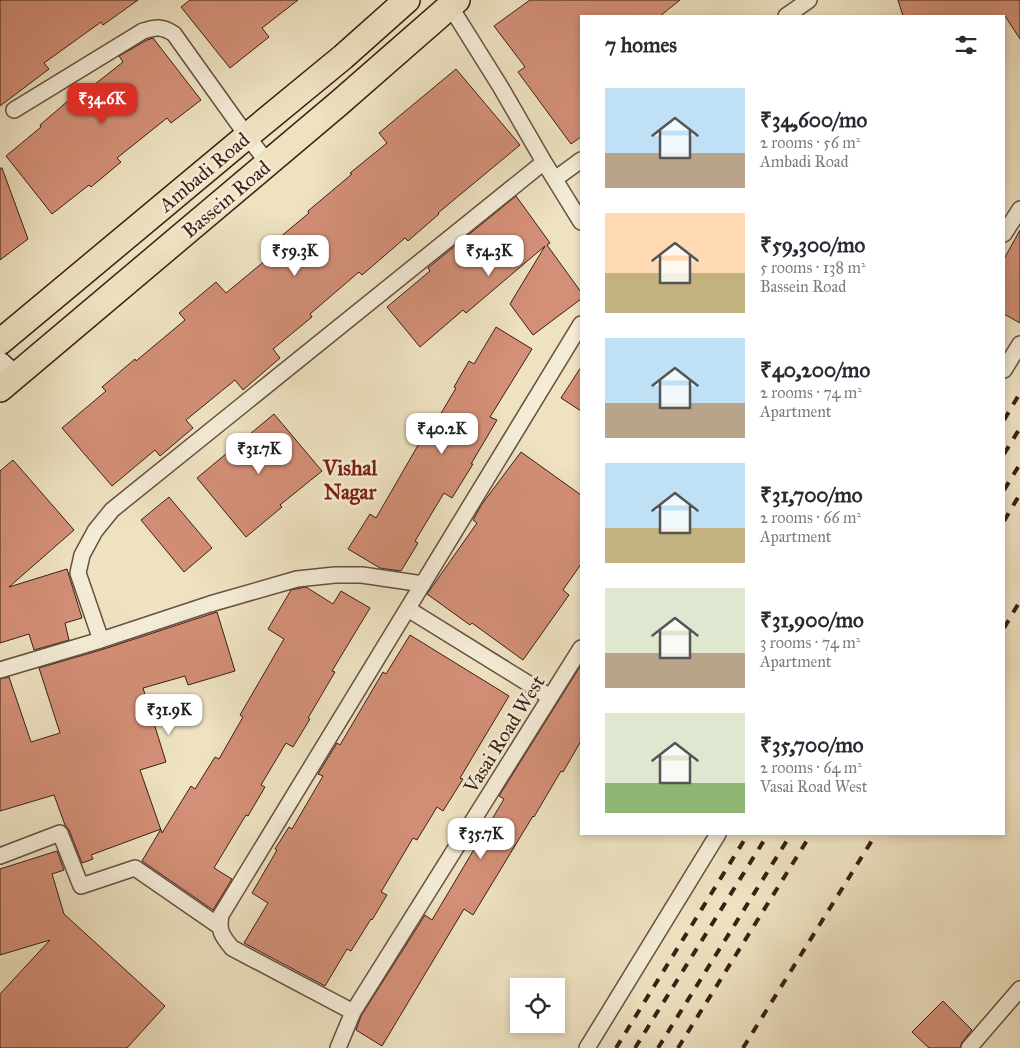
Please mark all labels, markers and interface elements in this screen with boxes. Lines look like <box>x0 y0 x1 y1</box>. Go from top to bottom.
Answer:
icon: filters <box>952 31 980 59</box>
text: 7 homes <box>605 32 677 58</box>
pin: ₹34.6K <box>61 82 143 125</box>
text: ₹34.6K <box>78 89 126 108</box>
text: ₹34,600/mo <box>760 107 867 133</box>
icon: home <box>645 108 705 168</box>
street label: Ambadi Road <box>153 127 254 217</box>
text: 2 rooms · 56 m² <box>760 133 860 152</box>
text: Ambadi Road <box>760 152 849 171</box>
street label: Bassein Road <box>177 155 275 243</box>
text: ₹59,300/mo <box>760 232 865 258</box>
icon: home <box>645 233 705 293</box>
pin: ₹59.3K <box>254 234 336 277</box>
pin: ₹54.3K <box>448 234 530 277</box>
text: ₹59.3K <box>272 241 318 260</box>
text: ₹54.3K <box>466 241 512 260</box>
text: 5 rooms · 138 m² <box>760 258 866 277</box>
text: Bassein Road <box>760 277 846 296</box>
text: ₹40,200/mo <box>760 357 870 383</box>
icon: home <box>645 358 705 418</box>
text: 2 rooms · 74 m² <box>760 383 862 402</box>
text: Apartment <box>760 402 832 421</box>
pin: ₹40.2K <box>401 412 483 455</box>
text: ₹40.2K <box>417 419 467 438</box>
pin: ₹31.7K <box>218 432 300 475</box>
text: ₹31.7K <box>237 439 281 458</box>
district label: Vishal Nagar <box>322 455 378 505</box>
text: ₹31,700/mo <box>760 482 863 508</box>
icon: home <box>645 483 705 543</box>
text: 2 rooms · 66 m² <box>760 508 861 527</box>
text: Apartment <box>760 527 832 546</box>
text: ₹31,900/mo <box>760 607 864 633</box>
icon: home <box>645 608 705 668</box>
text: 3 rooms · 74 m² <box>760 633 860 652</box>
text: Apartment <box>760 652 832 671</box>
street label: Vasai Road West <box>458 671 550 798</box>
pin: ₹31.9K <box>128 694 210 736</box>
text: ₹31.9K <box>146 700 192 719</box>
text: ₹35,700/mo <box>760 732 863 758</box>
icon: home <box>645 733 705 793</box>
text: 2 rooms · 64 m² <box>760 758 862 777</box>
text: Vasai Road West <box>760 777 867 796</box>
pin: ₹35.7K <box>440 818 522 860</box>
text: ₹35.7K <box>459 824 503 843</box>
map controls <box>510 978 565 1033</box>
button: locate <box>510 978 565 1033</box>

